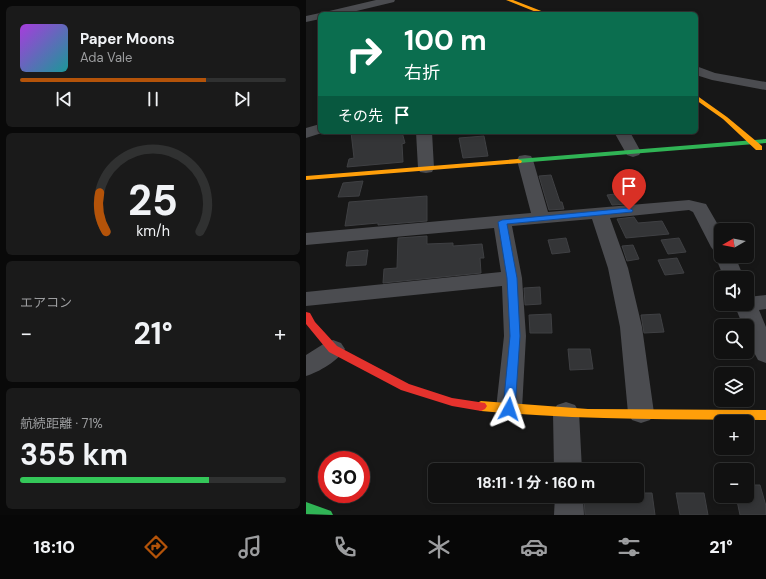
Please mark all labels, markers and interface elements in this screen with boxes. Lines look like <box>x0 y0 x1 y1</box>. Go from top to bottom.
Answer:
text: 100 m <box>404 22 487 59</box>
icon: right <box>338 28 390 80</box>
text: Paper Moons <box>80 29 175 49</box>
text: Ada Vale <box>80 49 132 66</box>
text: 右折 <box>404 61 440 85</box>
icon: previous <box>53 88 75 110</box>
icon: pause <box>142 88 164 110</box>
icon: next <box>231 88 253 110</box>
icon: arrive <box>391 104 413 126</box>
text: その先 <box>338 106 383 126</box>
pin <box>612 169 646 210</box>
text: 25 <box>128 174 178 228</box>
icon: arrive <box>618 175 640 197</box>
text: km/h <box>136 221 170 239</box>
north arrow <box>714 223 754 263</box>
map controls <box>714 223 754 503</box>
button: sound <box>714 271 754 311</box>
text: エアコン <box>20 294 72 311</box>
text: 21° <box>133 314 173 353</box>
text: − <box>20 319 32 348</box>
text: + <box>274 319 286 348</box>
button: search <box>714 319 754 359</box>
button: layers <box>714 367 754 407</box>
position arrow <box>488 388 530 430</box>
text: 航続距離 · 71% <box>20 415 103 432</box>
button: + <box>714 415 754 455</box>
text: 355 km <box>20 435 128 474</box>
speed limit sign: 30 <box>318 451 370 503</box>
button: − <box>714 463 754 503</box>
text: 18:11 · 1 分 · 160 m <box>477 473 595 493</box>
icon: directions <box>142 533 170 561</box>
icon: music <box>236 533 264 561</box>
icon: phone <box>331 533 359 561</box>
icon: climate <box>425 533 453 561</box>
icon: car <box>520 533 548 561</box>
icon: filters <box>615 533 643 561</box>
text: 18:10 <box>33 535 75 559</box>
text: 21° <box>709 535 733 559</box>

